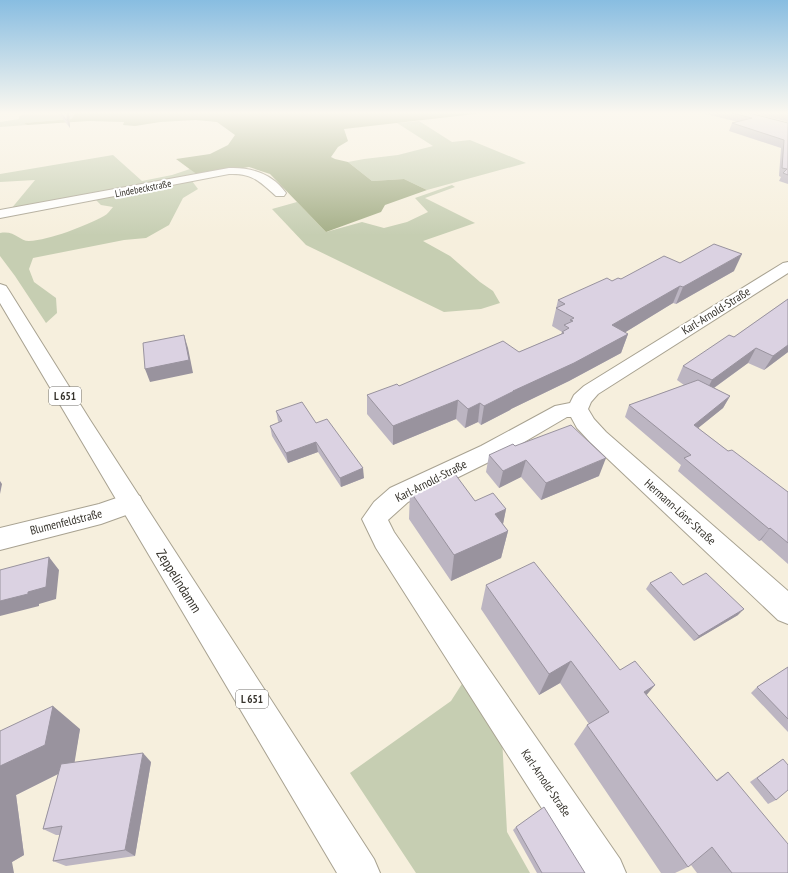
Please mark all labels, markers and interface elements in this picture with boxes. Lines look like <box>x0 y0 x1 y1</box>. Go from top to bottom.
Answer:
street label: Lindebeckstraße <box>114 177 172 200</box>
street label: Karl-Arnold-Straße <box>679 283 753 338</box>
road number: L 651 <box>49 387 81 405</box>
street label: Karl-Arnold-Straße <box>393 456 469 505</box>
street label: Hermann-Löns-Straße <box>641 476 719 548</box>
street label: Blumenfeldstraße <box>28 505 104 538</box>
street label: Zeppelindamm <box>152 546 206 616</box>
road number: L 651 <box>236 690 268 708</box>
street label: Karl-Arnold-Straße <box>518 746 575 819</box>

